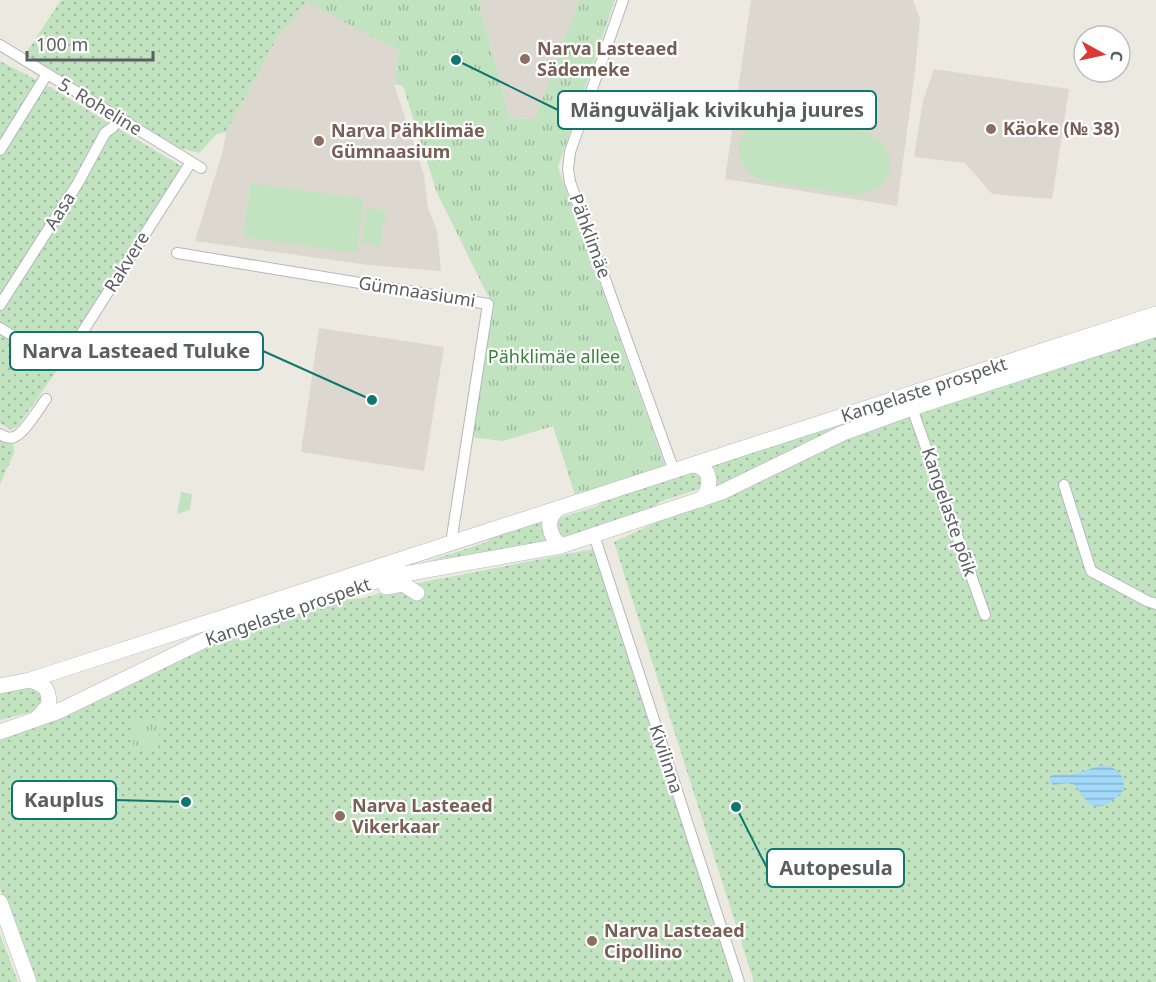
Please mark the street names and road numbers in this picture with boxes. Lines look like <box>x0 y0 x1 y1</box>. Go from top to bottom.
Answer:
street label: 5. Roheline <box>54 72 147 141</box>
street label: Aasa <box>38 187 80 234</box>
street label: Pähklimäe <box>565 190 617 281</box>
street label: Rakvere <box>98 227 154 296</box>
street label: Gümnaasiumi <box>357 270 477 312</box>
street label: Kangelaste prospekt <box>838 351 1010 427</box>
street label: Kangelaste põik <box>917 444 983 580</box>
street label: Kangelaste prospekt <box>202 571 374 651</box>
street label: Kivilinna <box>645 721 689 796</box>

